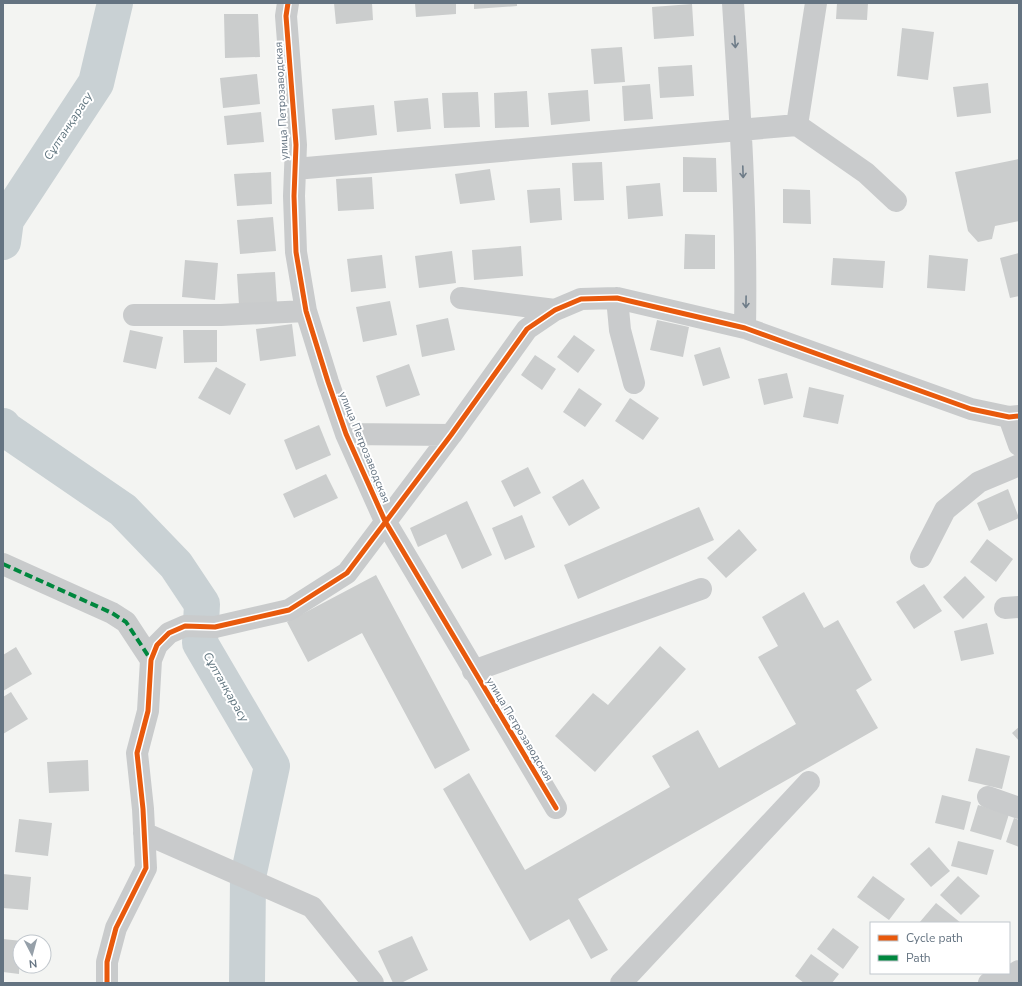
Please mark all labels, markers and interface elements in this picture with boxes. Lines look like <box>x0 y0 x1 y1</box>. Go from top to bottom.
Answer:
one-way arrow <box>732 35 739 48</box>
street label: улица Петрозаводская <box>271 41 292 160</box>
water label: Сұлтанқарасу <box>40 88 96 163</box>
one-way arrow <box>739 165 746 178</box>
one-way arrow <box>742 295 749 308</box>
street label: улица Петрозаводская <box>335 389 394 505</box>
water label: Сұлтанқарасу <box>200 649 253 726</box>
street label: улица Петрозаводская <box>483 675 557 784</box>
legend <box>870 922 1010 974</box>
text: Cycle path <box>906 930 963 946</box>
north arrow <box>12 934 52 974</box>
text: Path <box>906 950 931 966</box>
text: N <box>28 956 38 971</box>

